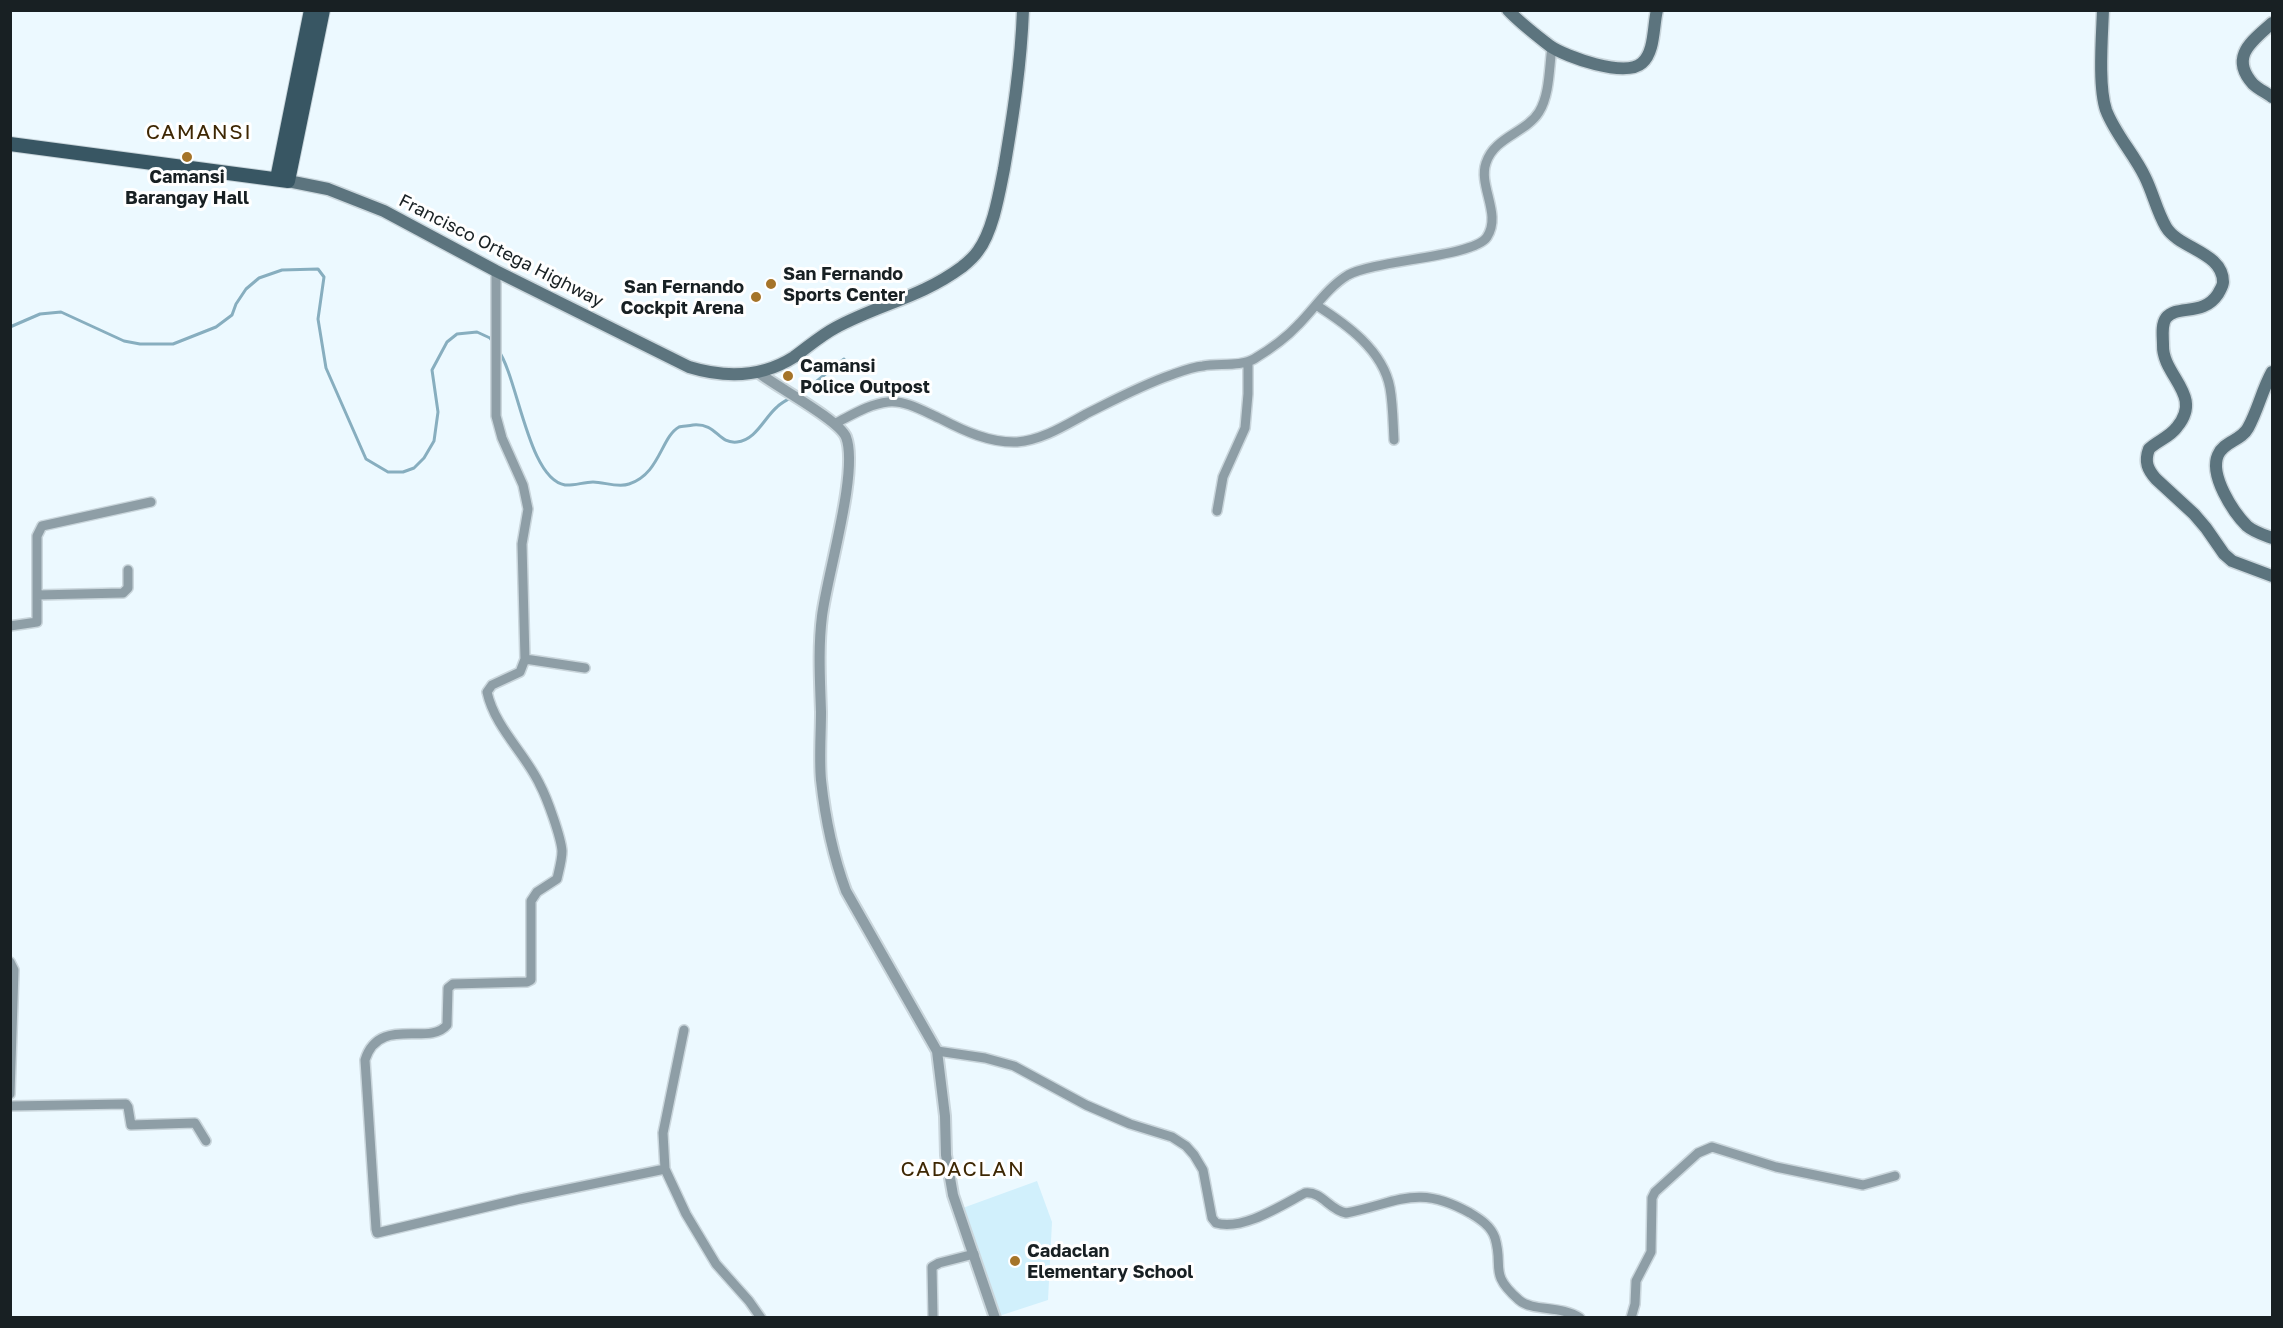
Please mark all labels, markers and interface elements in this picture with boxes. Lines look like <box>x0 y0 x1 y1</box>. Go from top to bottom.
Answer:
district label: CAMANSI <box>146 119 252 145</box>
marker: Camansi Barangay Hall <box>180 150 194 164</box>
place label: Camansi Barangay Hall <box>125 166 249 208</box>
street label: Francisco Ortega Highway <box>395 190 607 312</box>
place label: San Fernando Sports Center <box>783 263 905 306</box>
place label: San Fernando Cockpit Arena <box>620 276 744 318</box>
marker: San Fernando Sports Center <box>764 277 778 291</box>
marker: San Fernando Cockpit Arena <box>749 290 763 304</box>
place label: Camansi Police Outpost <box>800 355 930 398</box>
marker: Camansi Police Outpost <box>781 369 795 383</box>
district label: CADACLAN <box>901 1156 1025 1182</box>
place label: Cadaclan Elementary School <box>1027 1240 1193 1282</box>
marker: Cadaclan Elementary School <box>1008 1254 1022 1268</box>

